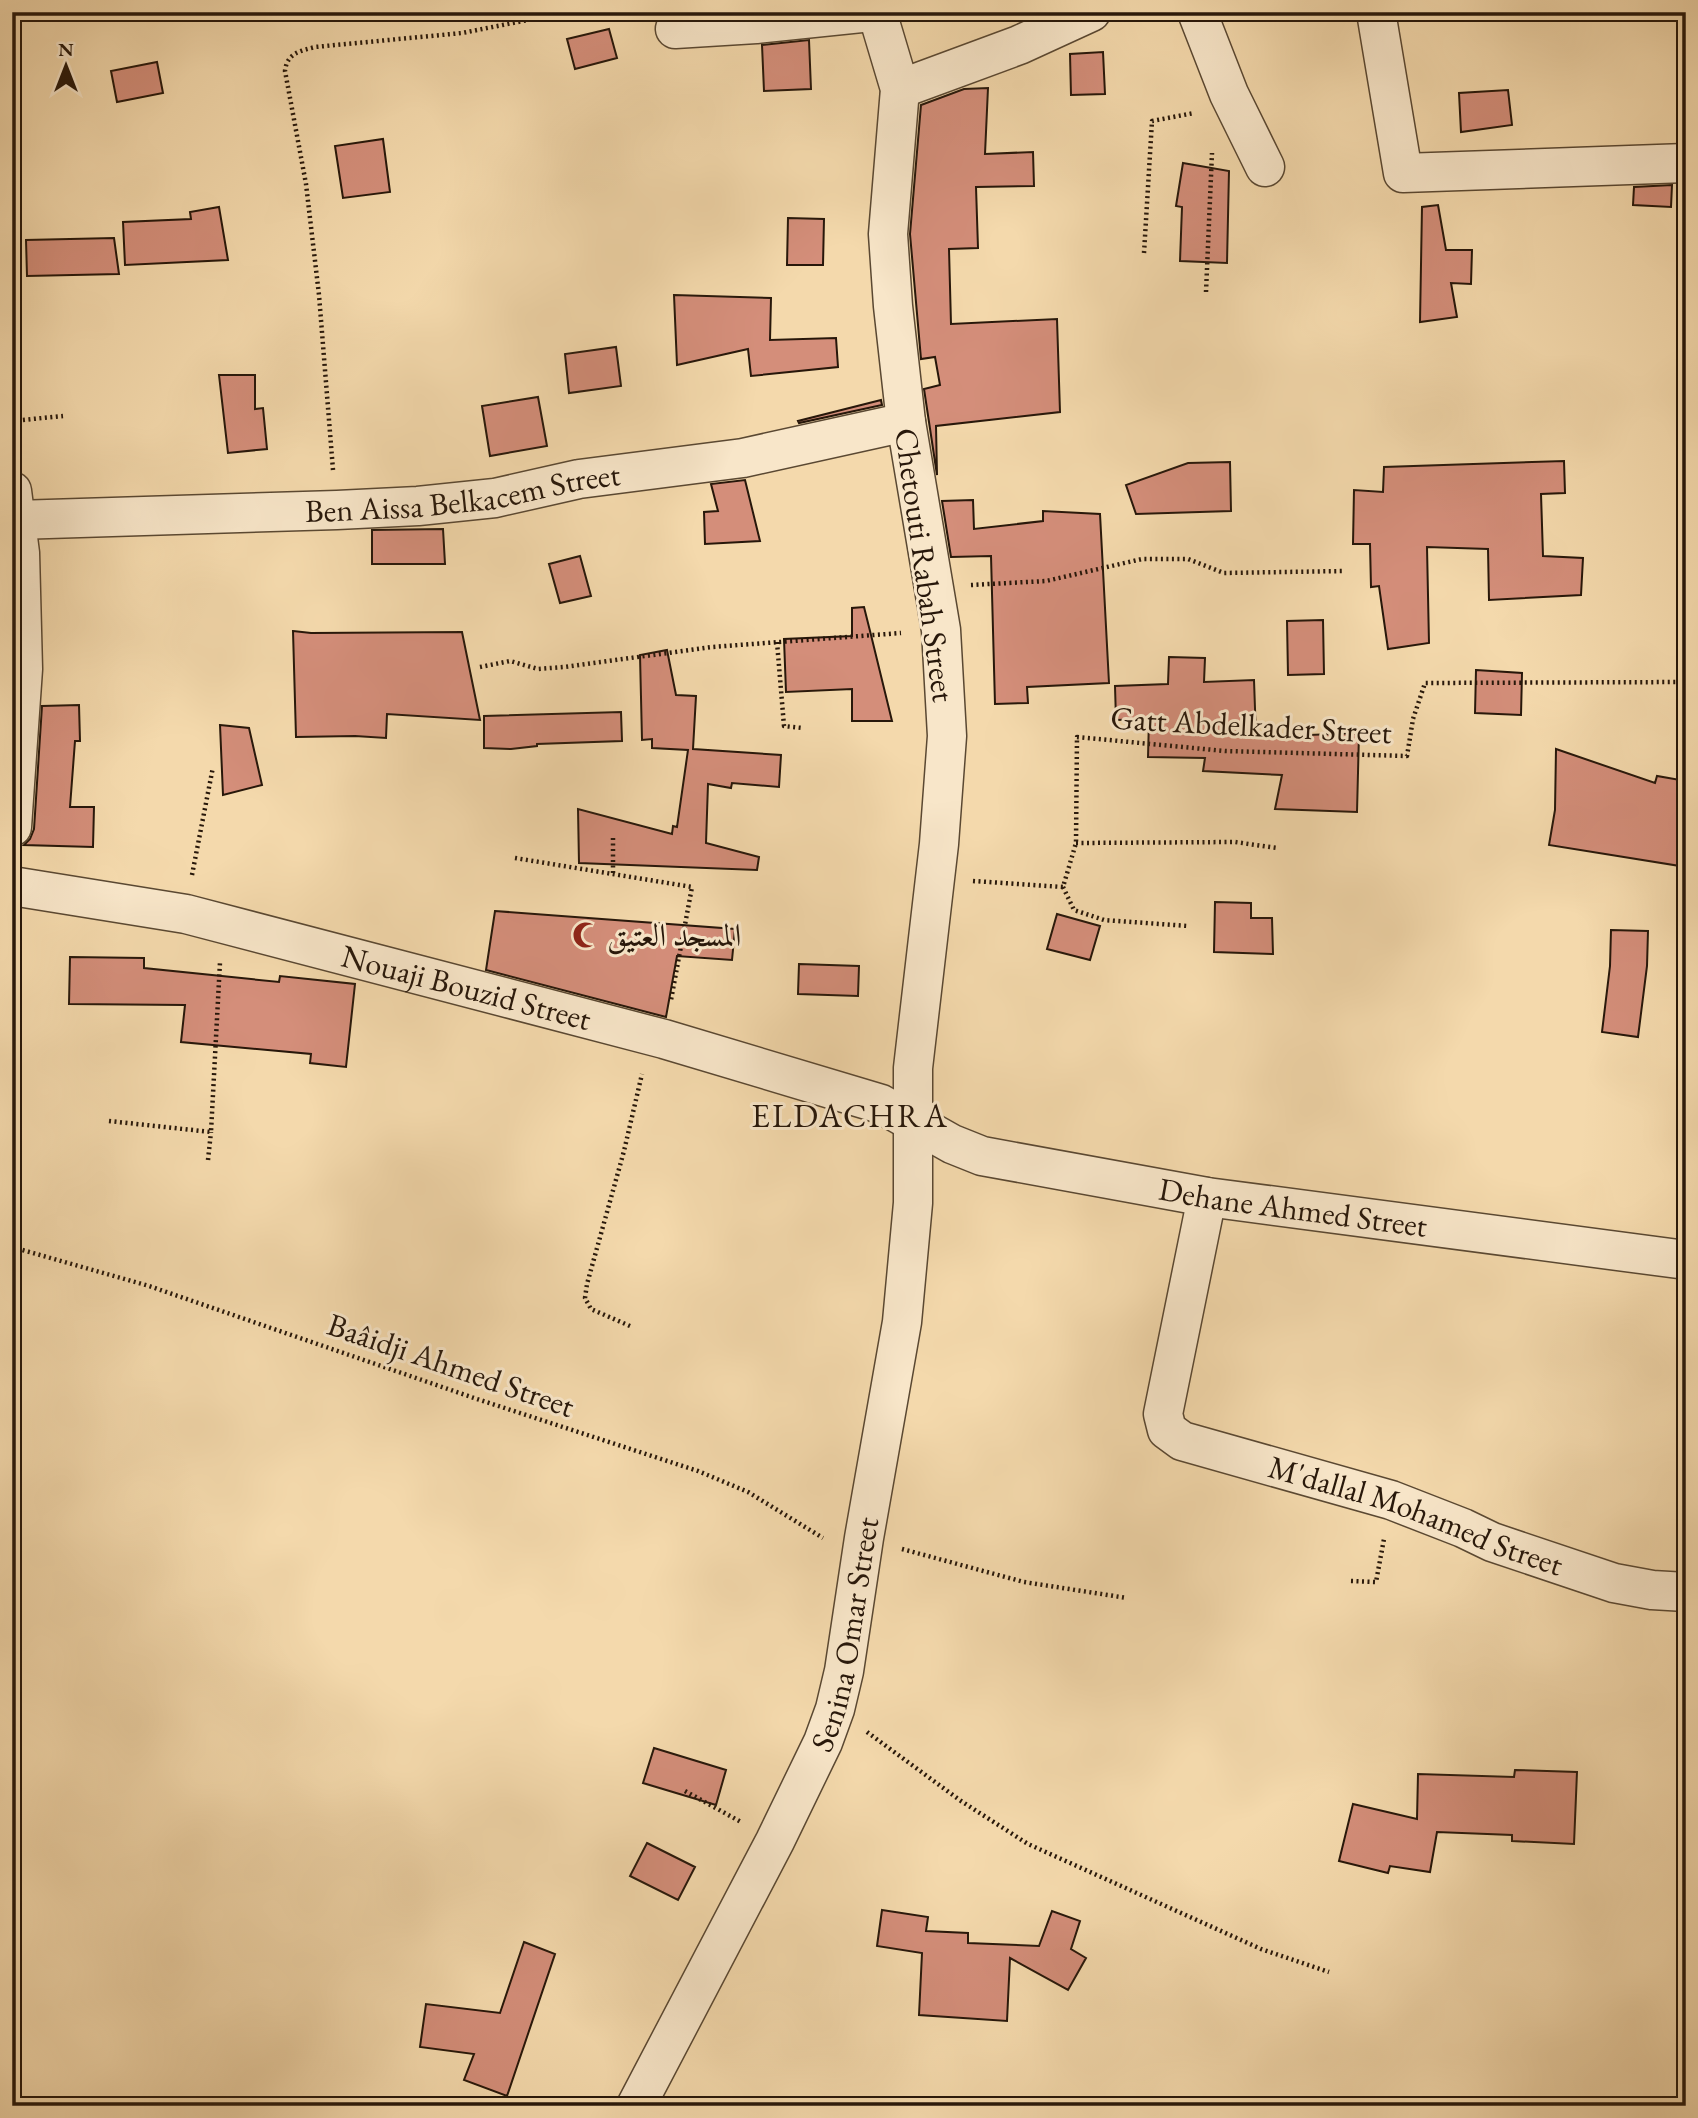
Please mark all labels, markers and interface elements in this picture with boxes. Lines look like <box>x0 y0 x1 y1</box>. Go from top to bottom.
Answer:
north arrow <box>32 32 102 102</box>
text: N <box>58 37 74 62</box>
street label: Chetouti Rabah Street <box>885 425 965 705</box>
street label: Ben Aissa Belkacem Street <box>304 453 622 532</box>
street label: Gatt Abdelkader Street <box>1109 697 1393 753</box>
place label: المسجد العتيق <box>607 914 741 956</box>
mosque icon: المسجد العتيق <box>571 920 601 950</box>
street label: Nouaji Bouzid Street <box>337 935 596 1040</box>
district label: ELDACHRA <box>751 1094 949 1137</box>
street label: Dehane Ahmed Street <box>1155 1168 1430 1247</box>
street label: Baâidji Ahmed Street <box>322 1303 580 1427</box>
street label: M'dallal Mohamed Street <box>1264 1445 1568 1585</box>
street label: Senina Omar Street <box>801 1514 888 1759</box>

